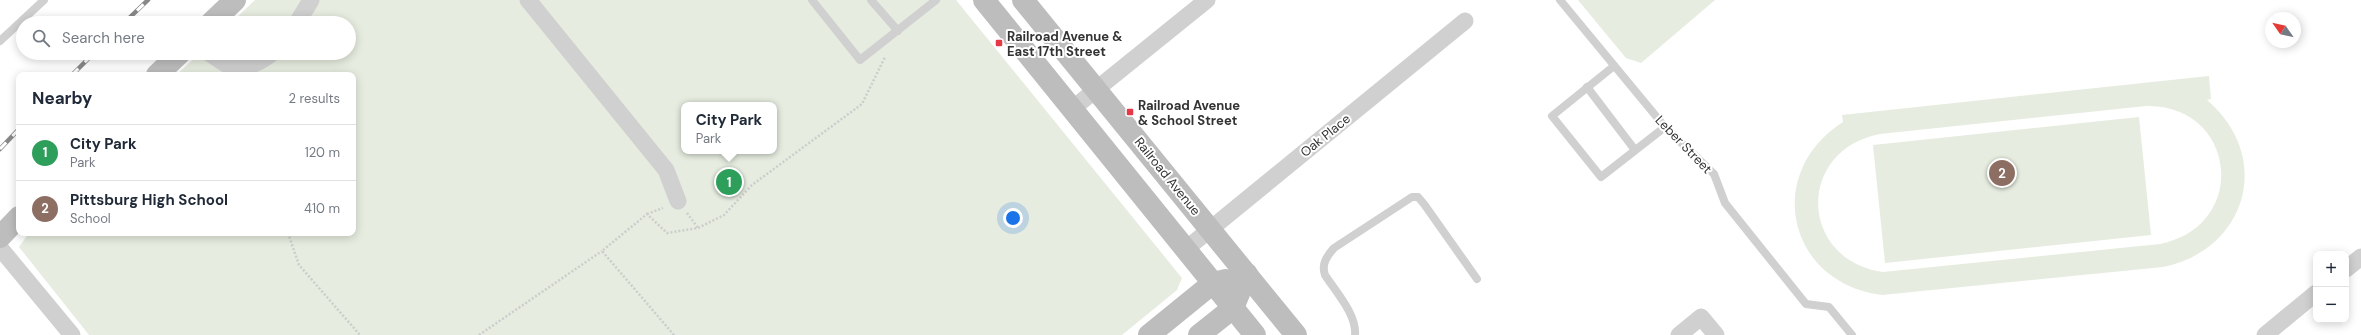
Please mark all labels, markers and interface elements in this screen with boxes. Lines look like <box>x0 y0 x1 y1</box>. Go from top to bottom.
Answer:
north arrow <box>2265 12 2301 48</box>
search box <box>16 16 356 60</box>
icon: search <box>30 27 52 49</box>
text: Search here <box>62 28 145 48</box>
place label: Railroad Avenue & East 17th Street <box>1007 28 1122 60</box>
marker: Railroad Avenue & East 17th Street <box>994 38 1004 48</box>
text: Nearby <box>32 87 92 109</box>
text: 2 results <box>289 90 340 107</box>
place label: Railroad Avenue & School Street <box>1138 97 1240 129</box>
popup <box>681 102 777 154</box>
marker: Railroad Avenue & School Street <box>1125 107 1135 117</box>
text: City Park <box>696 110 762 130</box>
street label: Oak Place <box>1297 110 1354 161</box>
street label: Leber Street <box>1652 112 1716 177</box>
text: Park <box>696 130 721 147</box>
text: City Park <box>70 134 137 154</box>
street label: Railroad Avenue <box>1131 134 1204 219</box>
text: 1 <box>43 144 47 161</box>
text: 120 m <box>305 144 340 161</box>
text: Park <box>70 154 96 171</box>
pin: 2 <box>1989 158 2015 188</box>
pin: 1 <box>716 167 742 197</box>
text: Pittsburg High School <box>70 190 228 210</box>
text: 2 <box>41 200 49 217</box>
text: 410 m <box>304 200 340 217</box>
your location <box>1003 208 1023 228</box>
text: School <box>70 210 111 227</box>
map controls <box>2313 251 2349 323</box>
button: + <box>2313 251 2349 287</box>
button: − <box>2313 287 2349 323</box>

